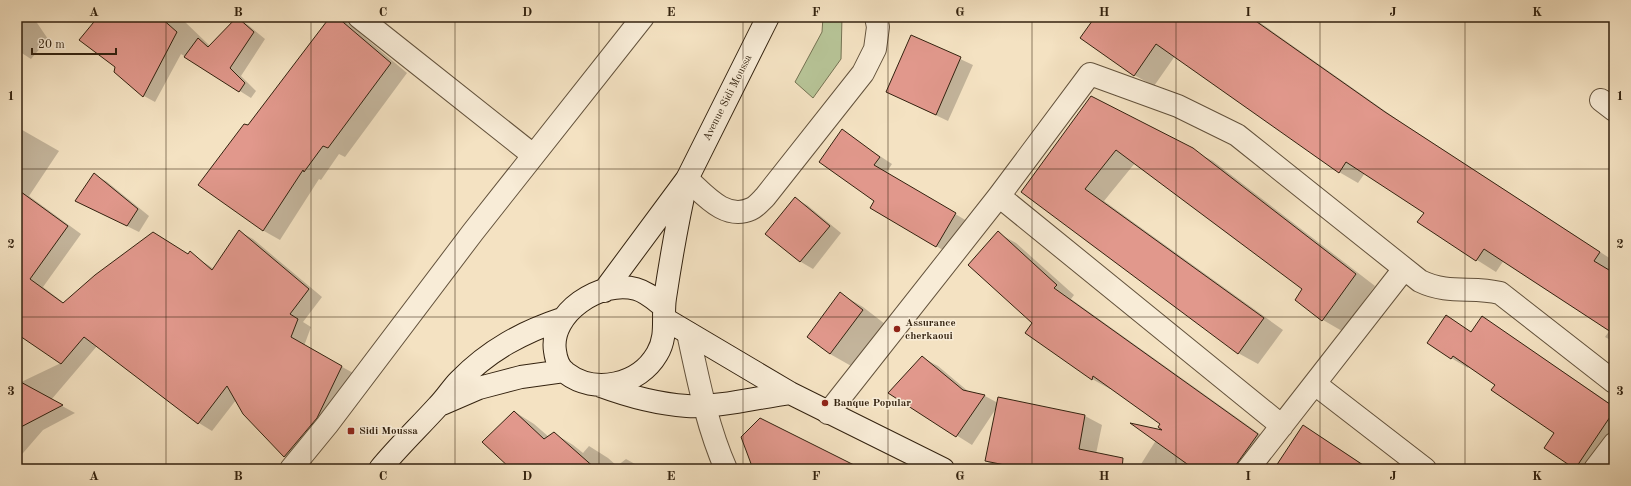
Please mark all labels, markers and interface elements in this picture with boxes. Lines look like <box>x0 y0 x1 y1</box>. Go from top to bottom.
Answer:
text: A <box>89 6 99 19</box>
text: B <box>233 6 243 19</box>
text: C <box>379 6 387 19</box>
text: D <box>522 6 532 19</box>
text: E <box>667 6 676 19</box>
text: F <box>812 6 821 19</box>
text: G <box>955 6 965 19</box>
text: H <box>1099 6 1110 19</box>
text: I <box>1245 6 1251 19</box>
text: J <box>1389 6 1397 19</box>
text: K <box>1532 6 1542 19</box>
scale bar <box>32 30 116 56</box>
text: 20 m <box>38 39 65 51</box>
street label: Avenue Sidi Moussa <box>702 53 755 143</box>
text: 1 <box>7 90 15 103</box>
text: 1 <box>1616 90 1624 103</box>
text: 2 <box>7 238 15 251</box>
text: 2 <box>1616 238 1624 251</box>
place label: Assurance cherkaoui <box>905 318 956 342</box>
marker: Assurance cherkaoui <box>892 324 902 334</box>
text: 3 <box>7 385 15 398</box>
text: 3 <box>1616 385 1624 398</box>
marker: Banque Popular <box>820 398 830 408</box>
place label: Banque Popular <box>833 398 911 409</box>
marker: Sidi Moussa <box>346 426 356 436</box>
place label: Sidi Moussa <box>359 426 418 437</box>
text: A <box>89 470 99 483</box>
text: B <box>233 470 243 483</box>
text: C <box>379 470 387 483</box>
text: D <box>522 470 532 483</box>
text: E <box>667 470 676 483</box>
text: F <box>812 470 821 483</box>
text: G <box>955 470 965 483</box>
text: H <box>1099 470 1110 483</box>
text: I <box>1245 470 1251 483</box>
text: J <box>1389 470 1397 483</box>
text: K <box>1532 470 1542 483</box>

